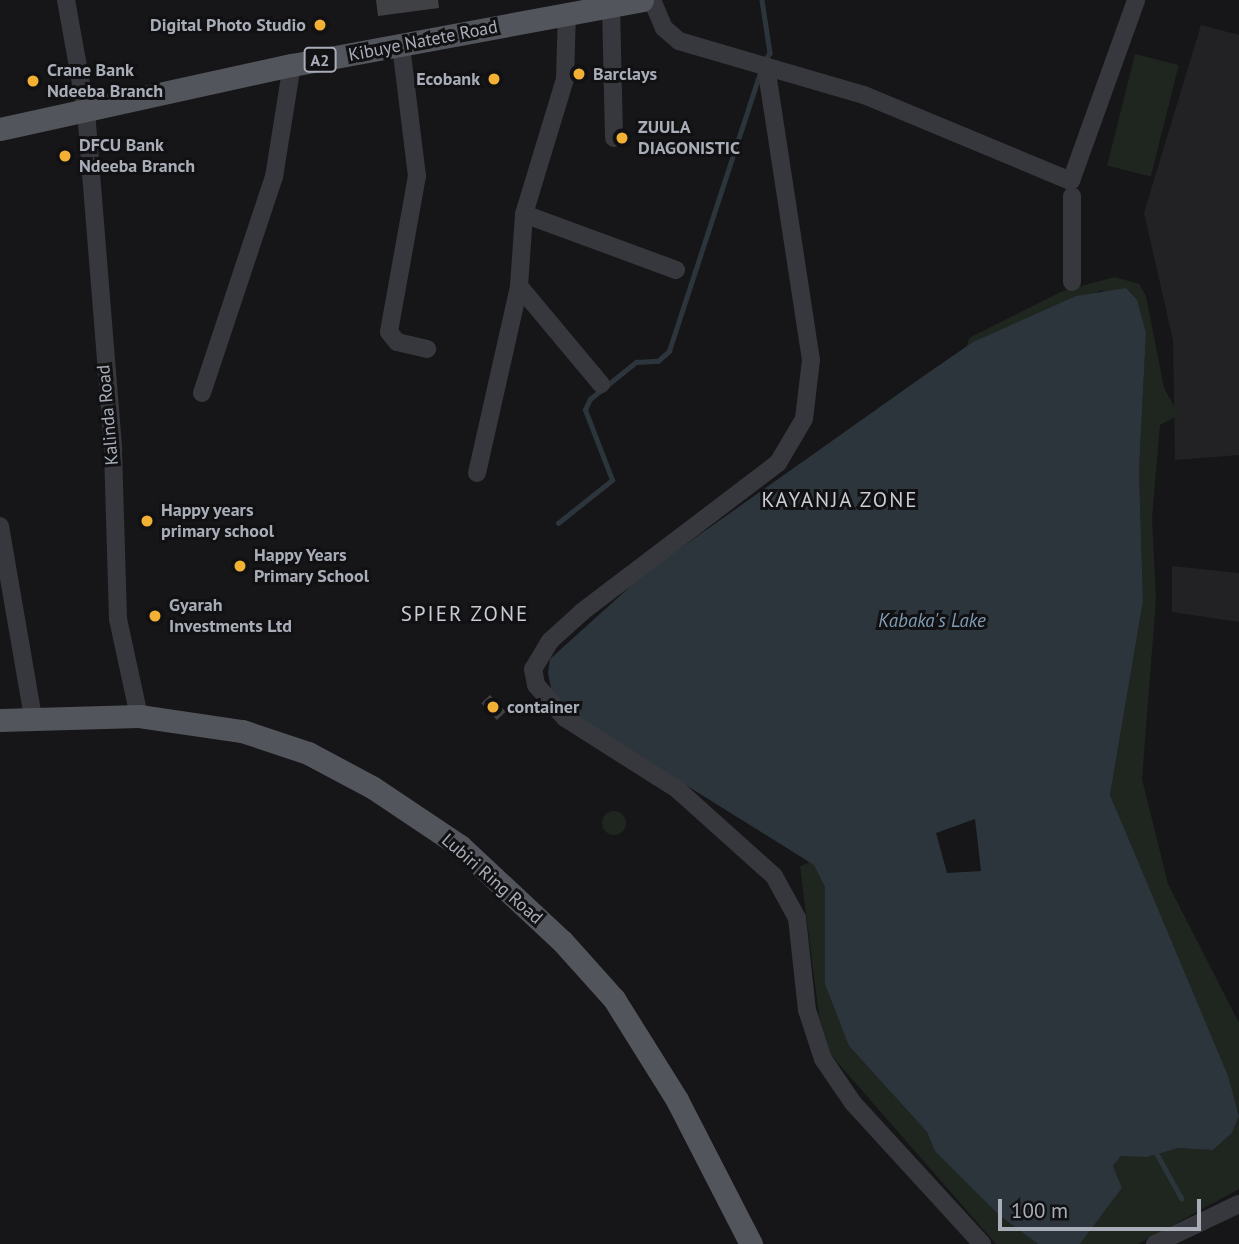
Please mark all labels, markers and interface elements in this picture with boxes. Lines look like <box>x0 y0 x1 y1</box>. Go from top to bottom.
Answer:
place label: Digital Photo Studio <box>150 14 306 36</box>
street label: Kibuye Natete Road <box>347 16 499 66</box>
marker: Digital Photo Studio <box>312 17 328 33</box>
road number: A2 <box>302 48 338 72</box>
place label: Crane Bank Ndeeba Branch <box>47 60 163 102</box>
place label: Barclays <box>593 63 657 85</box>
marker: Barclays <box>571 66 587 82</box>
place label: Ecobank <box>416 68 480 90</box>
marker: Ecobank <box>486 71 502 87</box>
marker: Crane Bank Ndeeba Branch <box>25 73 41 89</box>
place label: ZUULA DIAGONISTIC <box>638 117 740 160</box>
marker: ZUULA DIAGONISTIC <box>612 128 632 148</box>
place label: DFCU Bank Ndeeba Branch <box>79 135 195 178</box>
marker: DFCU Bank Ndeeba Branch <box>57 148 73 164</box>
street label: Kalinda Road <box>93 364 123 466</box>
district label: KAYANJA ZONE <box>762 487 918 513</box>
place label: Happy years primary school <box>161 500 275 542</box>
marker: Happy years primary school <box>139 513 155 529</box>
place label: Happy Years Primary School <box>254 545 370 588</box>
marker: Happy Years Primary School <box>232 558 248 574</box>
place label: Gyarah Investments Ltd <box>169 595 292 638</box>
district label: SPIER ZONE <box>402 601 528 627</box>
marker: Gyarah Investments Ltd <box>147 608 163 624</box>
water label: Kabaka's Lake <box>878 610 986 632</box>
place label: container <box>507 696 579 718</box>
marker: container <box>485 699 501 715</box>
street label: Lubiri Ring Road <box>437 829 547 929</box>
scale bar <box>1001 1184 1204 1228</box>
text: 100 m <box>1011 1197 1068 1224</box>

